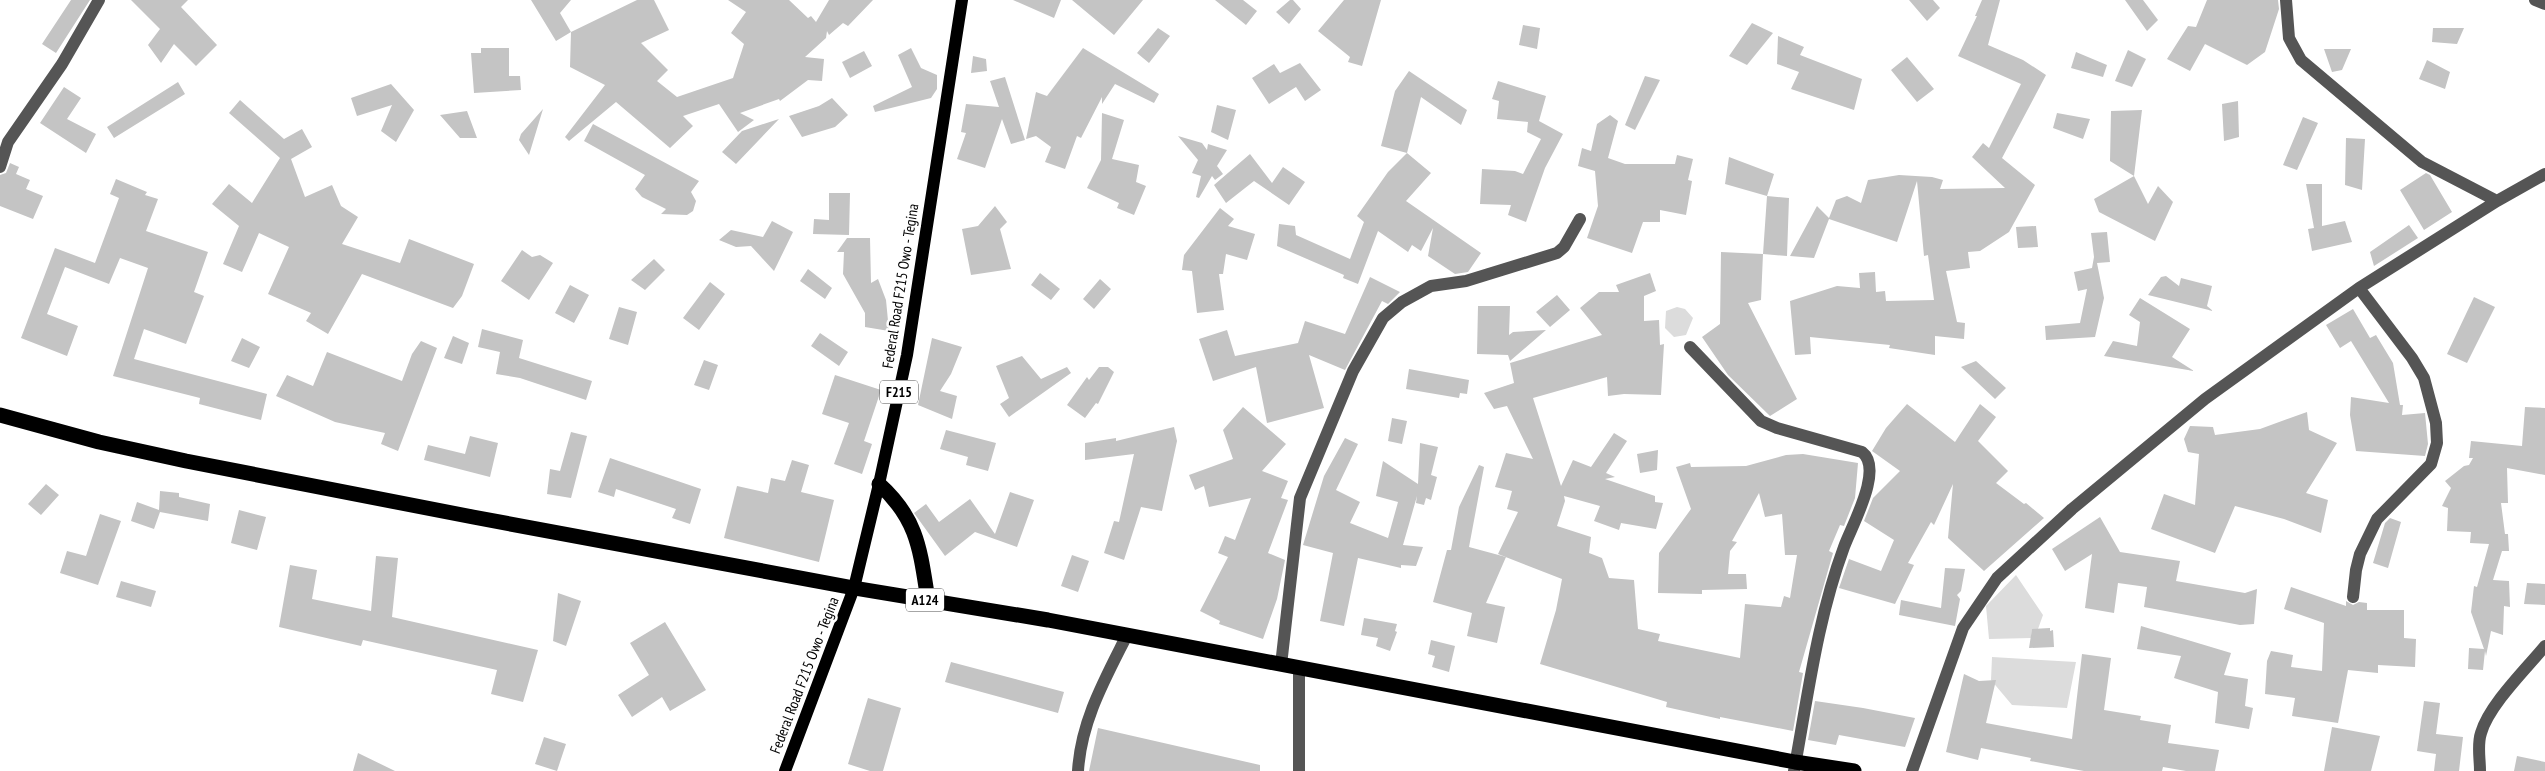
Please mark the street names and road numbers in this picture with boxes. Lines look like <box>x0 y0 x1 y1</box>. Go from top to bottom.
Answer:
street label: Federal Road F215 Owo - Tegina <box>878 202 922 370</box>
road number: F215 <box>880 381 918 404</box>
road number: A124 <box>906 588 944 612</box>
street label: Federal Road F215 Owo - Tegina <box>765 594 843 756</box>

